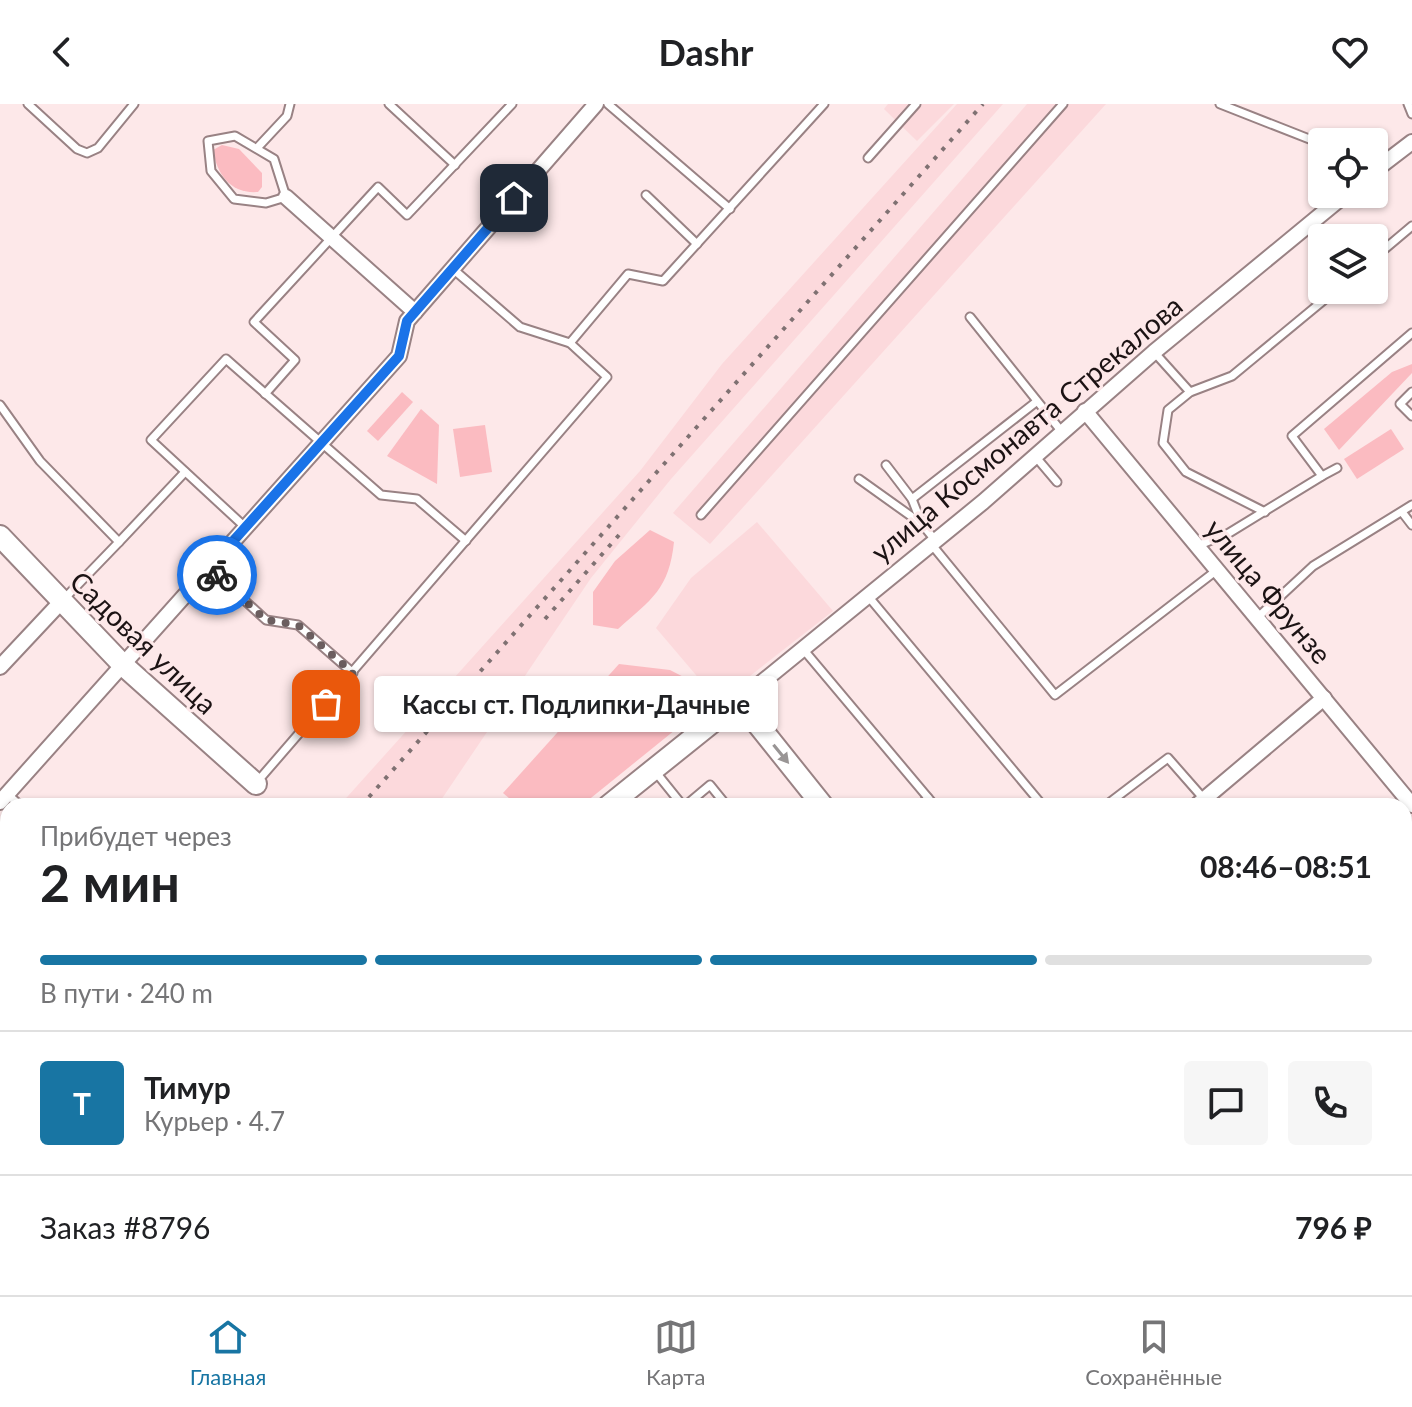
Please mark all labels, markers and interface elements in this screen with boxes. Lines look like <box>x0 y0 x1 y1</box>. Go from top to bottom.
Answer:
icon: back <box>40 30 84 74</box>
text: Dashr <box>659 30 753 74</box>
icon: heart <box>1328 30 1372 74</box>
map controls <box>1308 128 1388 304</box>
button: locate <box>1308 128 1388 208</box>
pin <box>480 164 548 232</box>
icon: home <box>492 176 536 220</box>
button: layers <box>1308 224 1388 304</box>
street label: улица Космонавта Стрекалова <box>863 288 1189 568</box>
street label: улица Фрунзе <box>1199 512 1339 670</box>
courier <box>177 535 257 615</box>
icon: bike <box>195 553 239 597</box>
street label: Садовая улица <box>64 563 224 721</box>
pin <box>292 670 360 738</box>
callout: Кассы ст. Подлипки-Дачные <box>374 676 778 732</box>
icon: bag <box>304 682 348 726</box>
text: Кассы ст. Подлипки-Дачные <box>402 688 750 720</box>
one-way arrow <box>772 743 789 763</box>
text: Прибудет через <box>40 820 232 852</box>
text: 08:46–08:51 <box>1200 848 1372 884</box>
text: 2 мин <box>40 851 180 913</box>
text: В пути · 240 m <box>40 977 213 1009</box>
button: chat <box>1184 1061 1268 1145</box>
button: phone <box>1288 1061 1372 1145</box>
text: Тимур <box>144 1069 231 1105</box>
text: Т <box>73 1085 91 1121</box>
text: Курьер · 4.7 <box>144 1105 285 1137</box>
text: Заказ #8796 <box>40 1209 211 1245</box>
text: 796 ₽ <box>1295 1209 1372 1245</box>
tab: Главная <box>190 1315 266 1390</box>
tab: Карта <box>646 1315 705 1390</box>
tab: Сохранённые <box>1085 1315 1222 1390</box>

